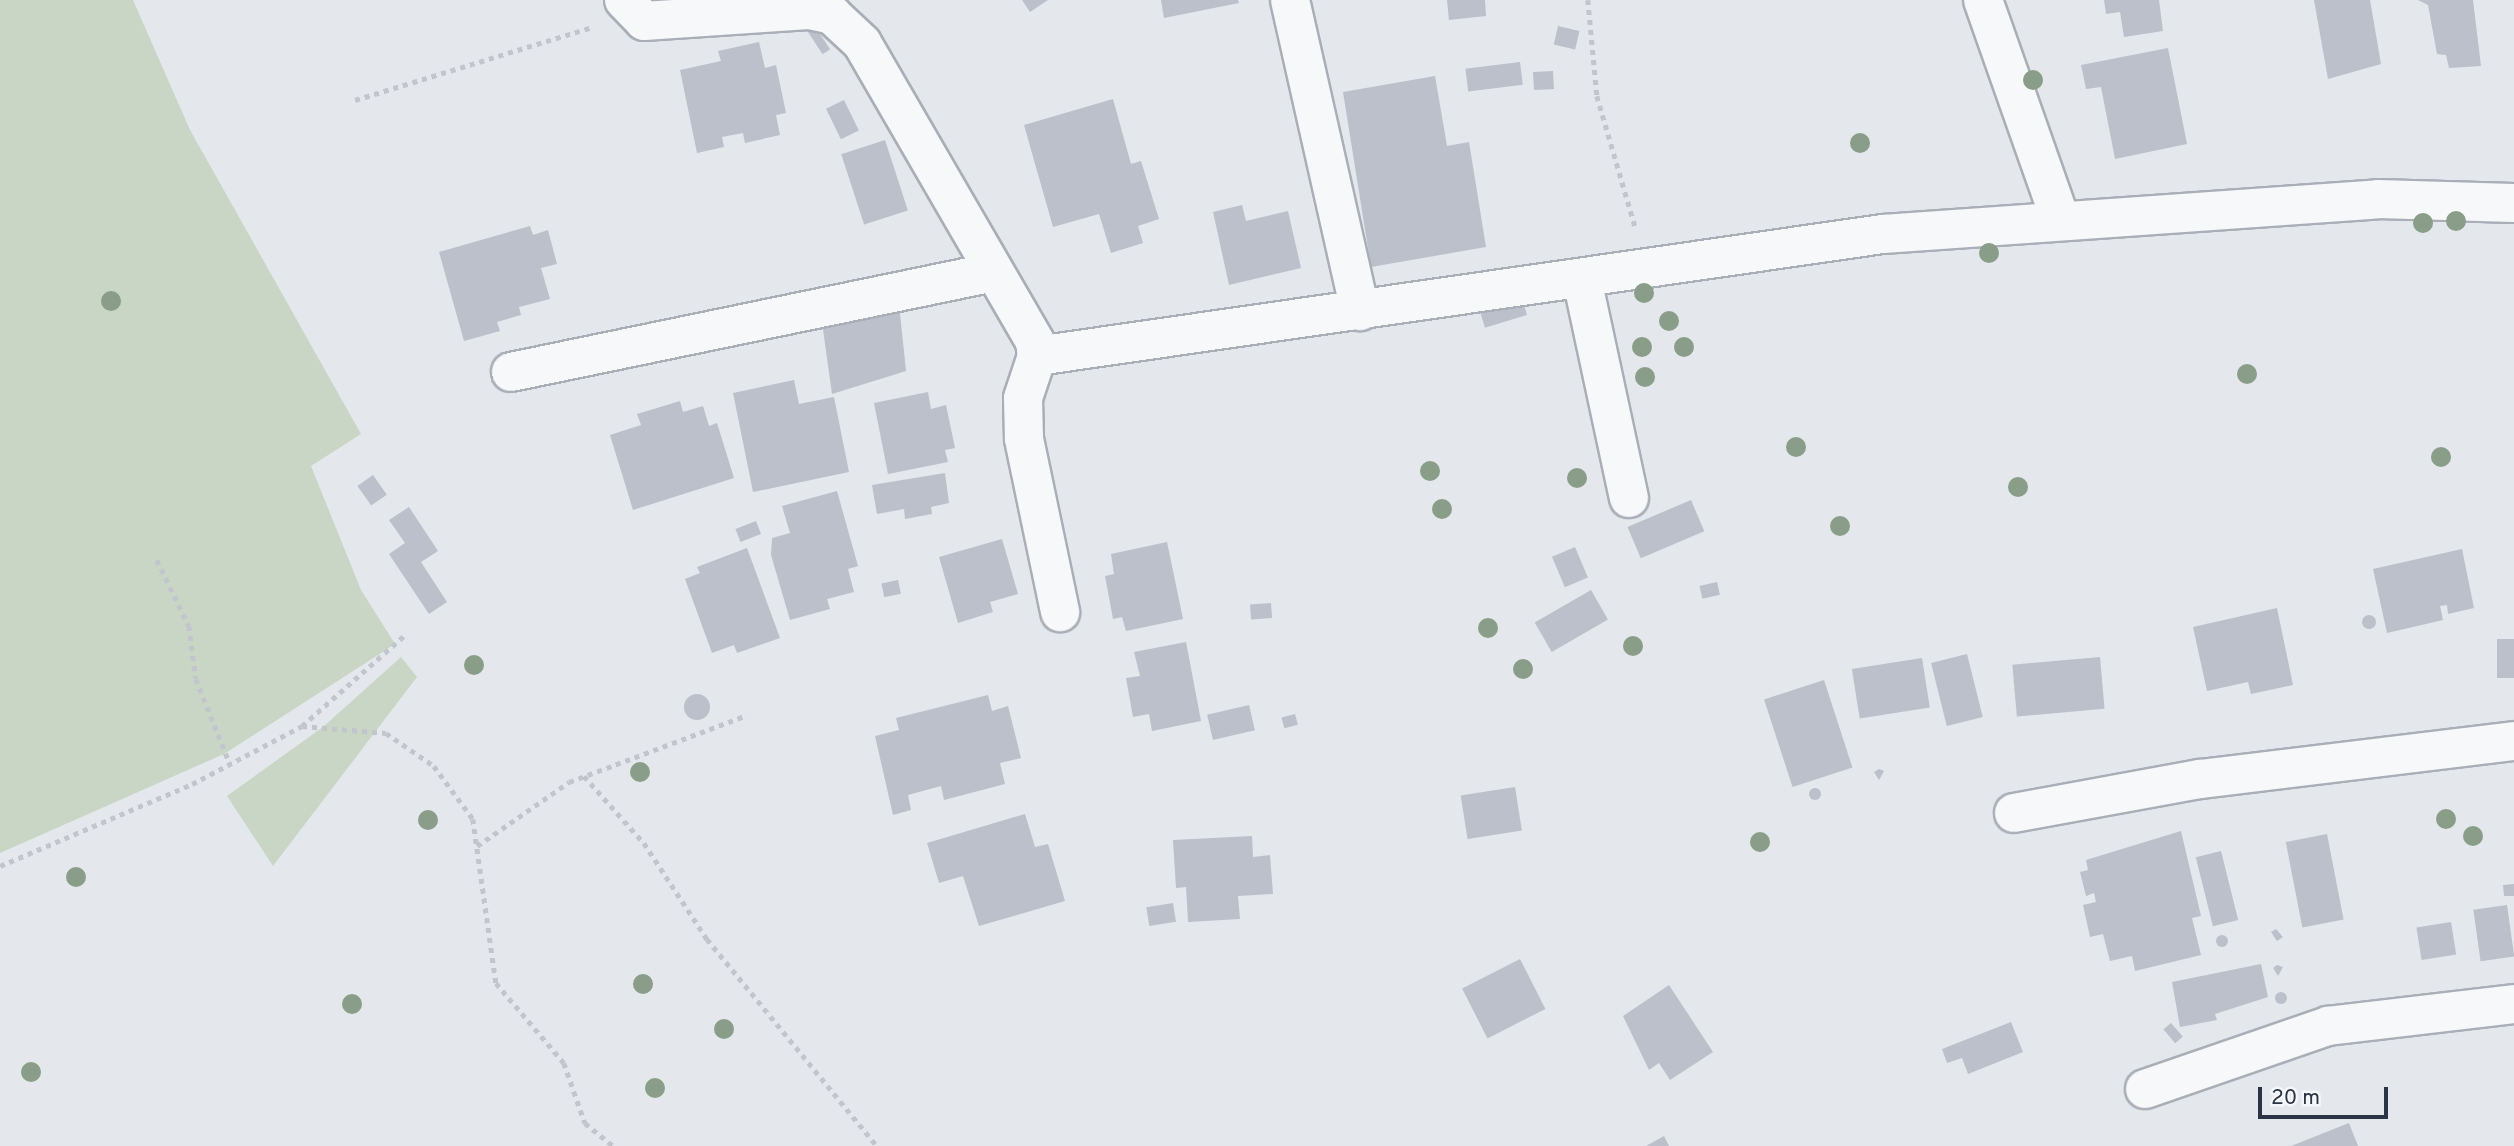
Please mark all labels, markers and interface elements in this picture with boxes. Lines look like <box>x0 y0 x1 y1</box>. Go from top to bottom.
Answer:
scale bar <box>2262 1072 2392 1116</box>
text: 20 m <box>2271 1085 2320 1112</box>

